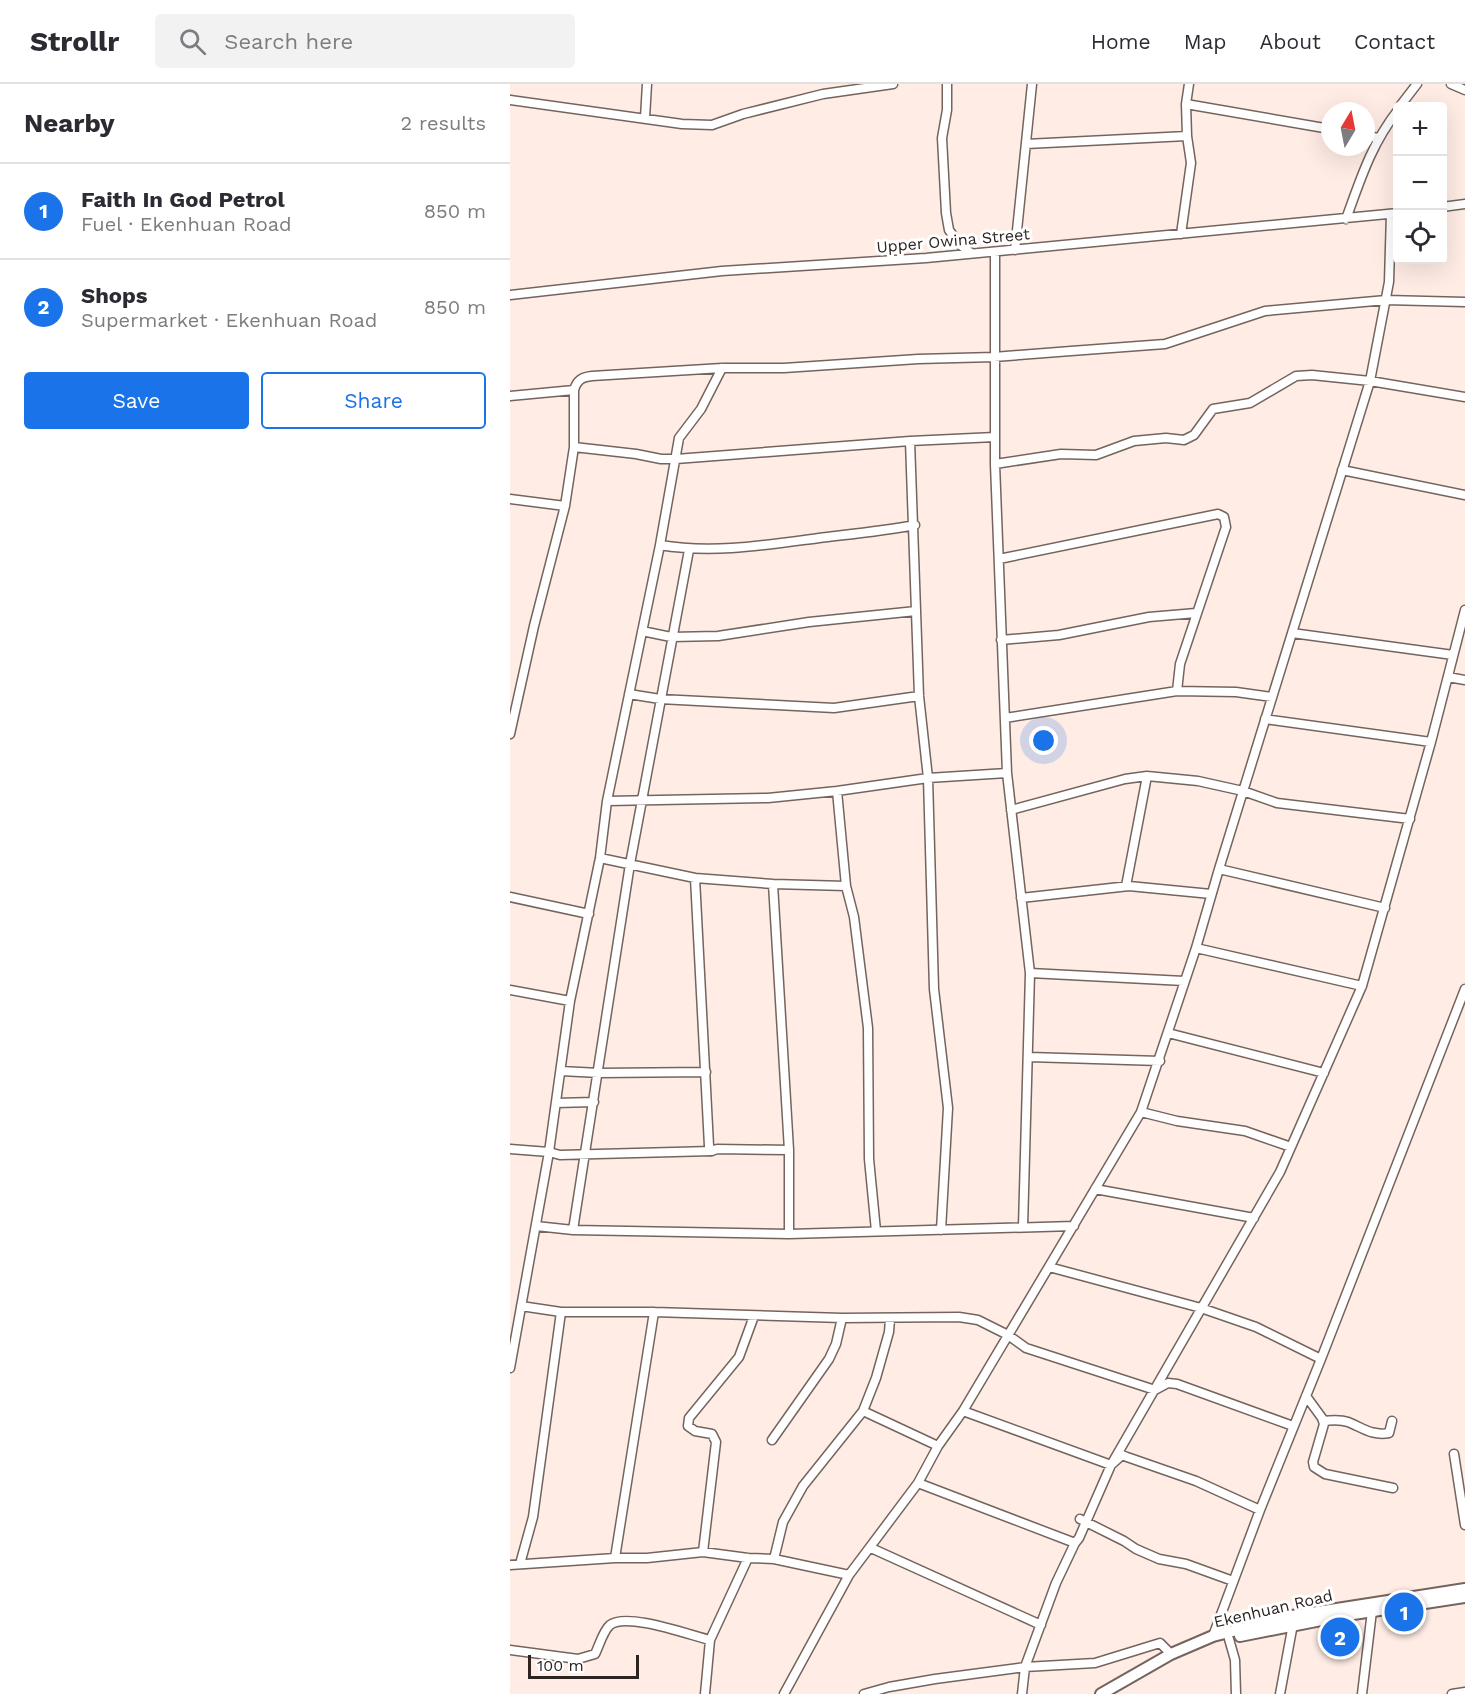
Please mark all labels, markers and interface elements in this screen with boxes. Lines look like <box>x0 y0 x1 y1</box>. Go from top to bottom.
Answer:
search box <box>155 14 575 68</box>
text: Strollr <box>30 25 119 58</box>
icon: search <box>176 25 209 58</box>
text: Search here <box>224 29 353 54</box>
text: Home <box>1091 29 1151 54</box>
text: Map <box>1184 29 1227 54</box>
text: About <box>1260 29 1321 54</box>
text: Contact <box>1354 29 1435 54</box>
north arrow <box>1321 102 1375 156</box>
map controls <box>1393 102 1447 264</box>
button: + <box>1393 102 1447 156</box>
text: Nearby <box>24 108 115 138</box>
text: 2 results <box>401 111 486 135</box>
button: − <box>1393 156 1447 210</box>
text: Faith In God Petrol <box>81 187 285 212</box>
text: 1 <box>39 199 48 223</box>
text: 850 m <box>424 199 486 223</box>
button: locate <box>1393 210 1447 264</box>
text: Fuel · Ekenhuan Road <box>81 212 292 236</box>
street label: Upper Owina Street <box>876 224 1031 257</box>
text: Shops <box>81 283 148 308</box>
text: 2 <box>38 295 49 319</box>
text: 850 m <box>424 295 486 319</box>
text: Supermarket · Ekenhuan Road <box>81 308 377 332</box>
button: Save <box>24 372 249 429</box>
button: Share <box>261 372 486 429</box>
your location <box>1029 726 1058 755</box>
street label: Ekenhuan Road <box>1212 1586 1334 1631</box>
pin: 1 <box>1384 1590 1424 1634</box>
pin: 2 <box>1320 1614 1360 1660</box>
scale bar <box>528 1652 639 1680</box>
text: 100 m <box>537 1656 584 1675</box>

